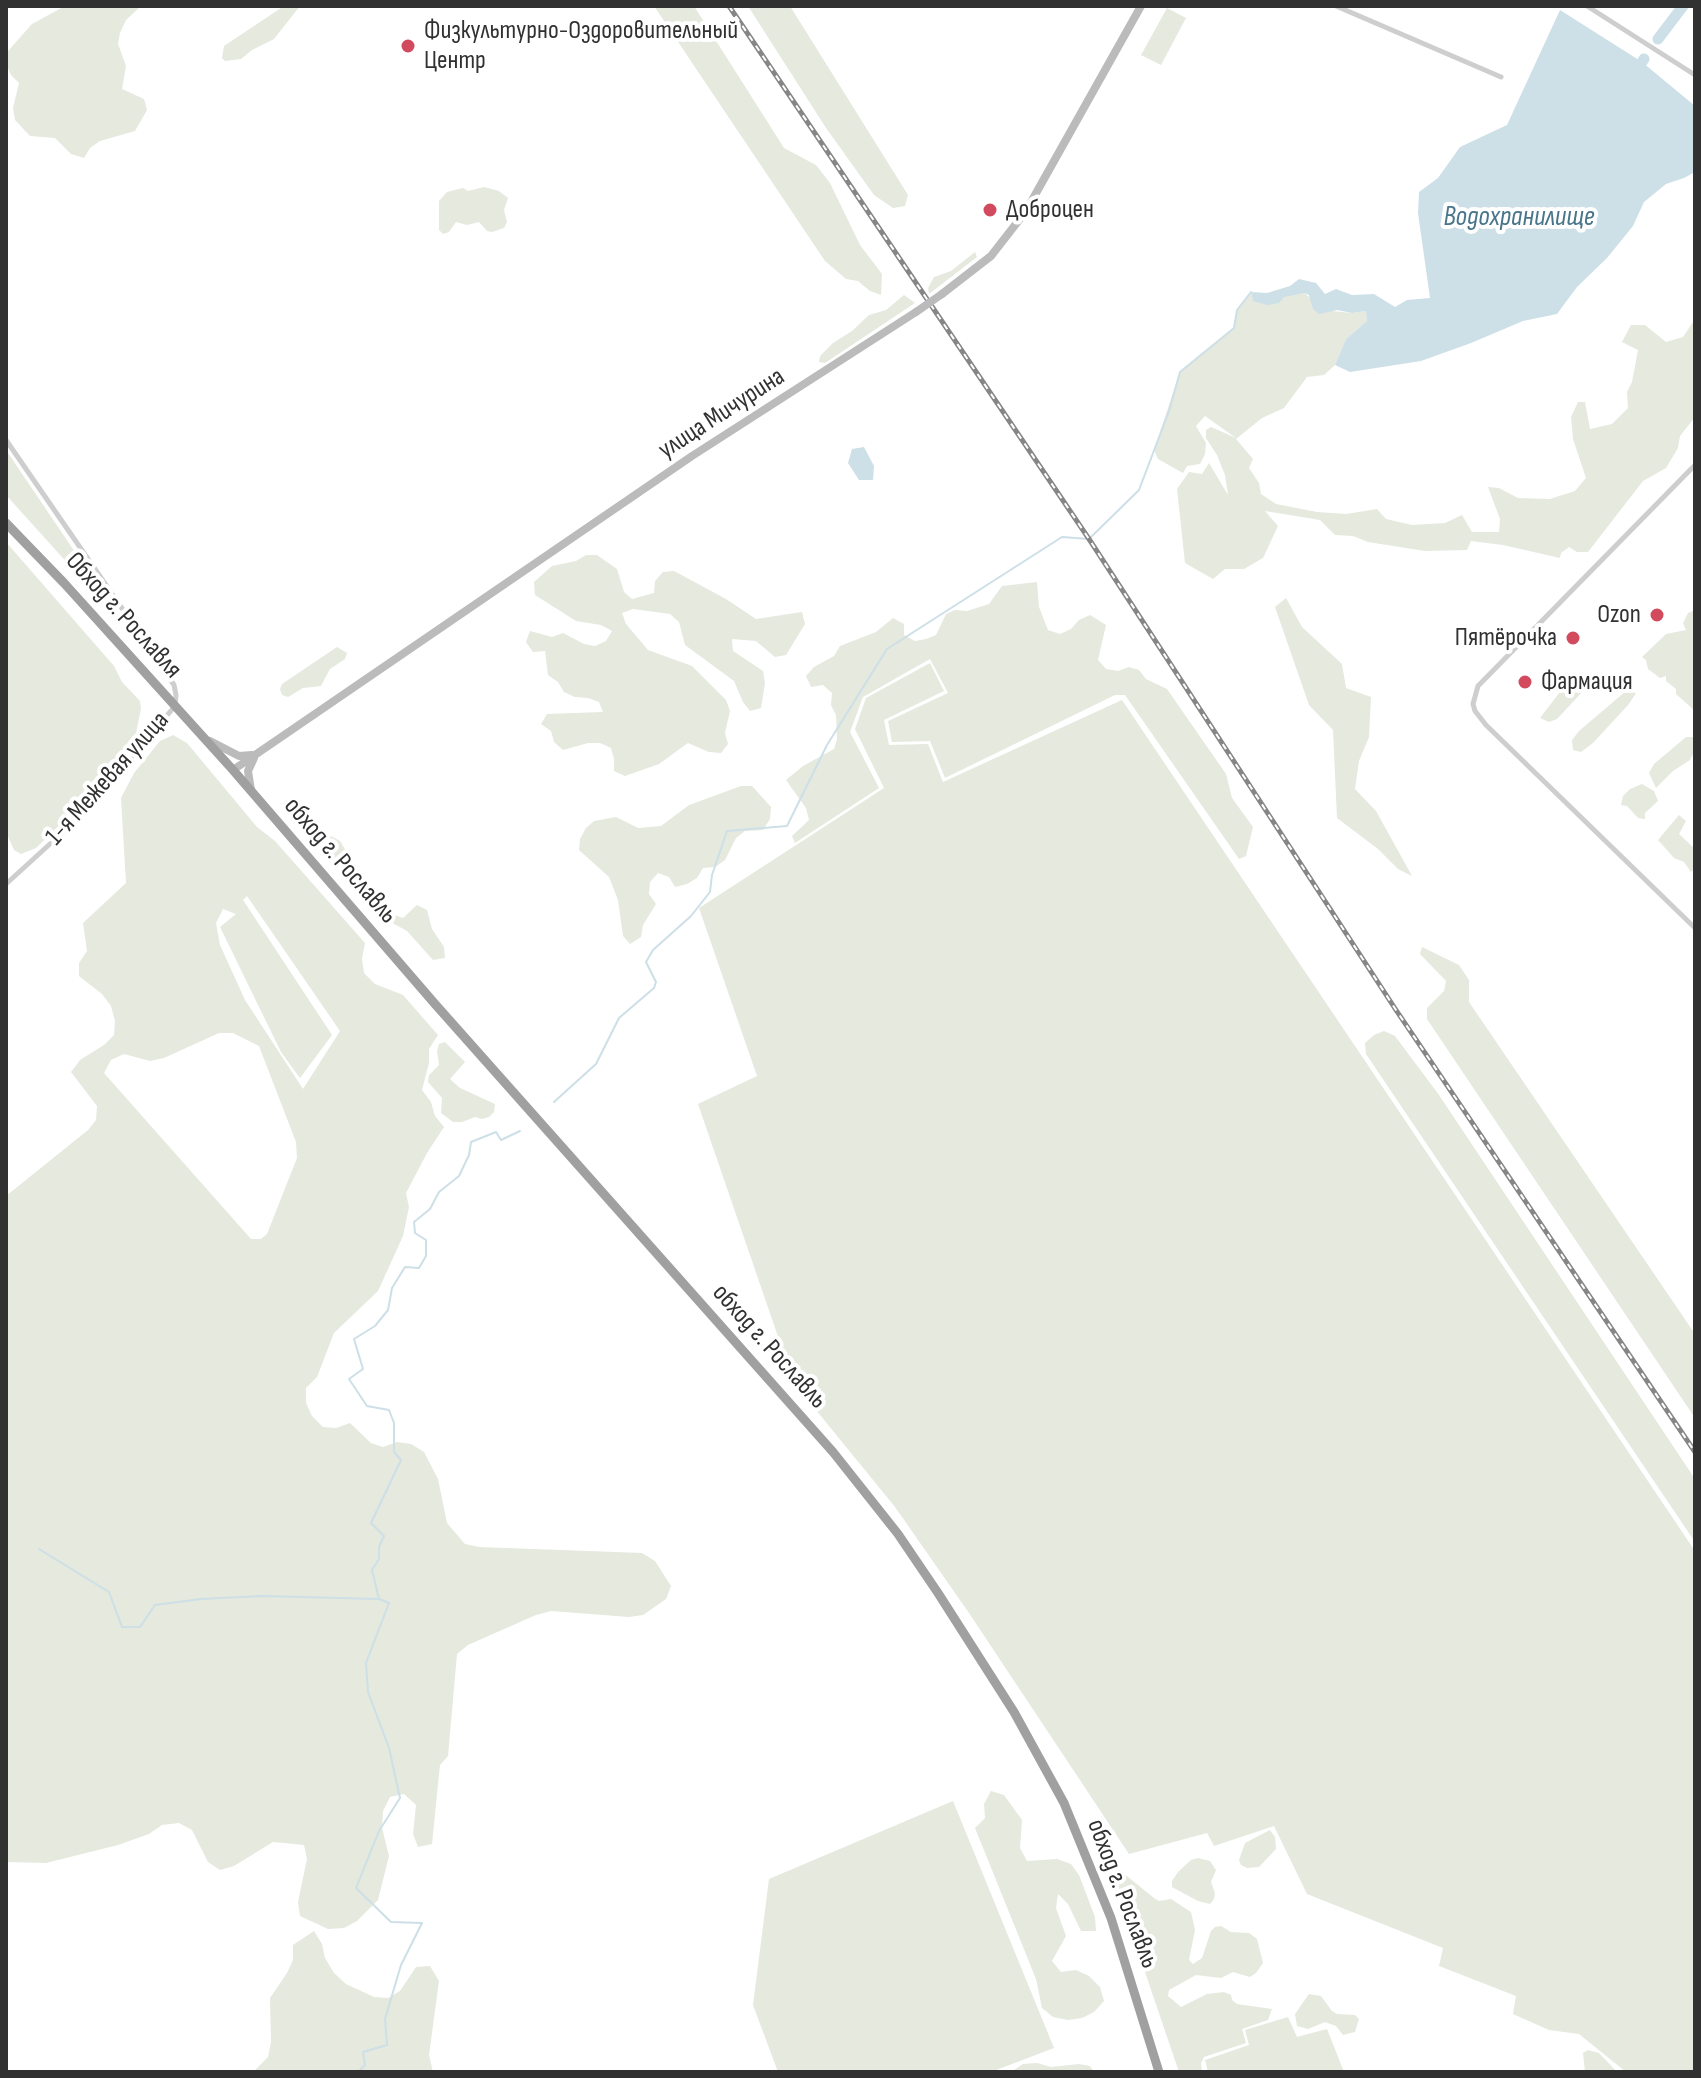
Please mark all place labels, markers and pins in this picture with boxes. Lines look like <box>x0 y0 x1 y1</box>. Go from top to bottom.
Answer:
place label: Физкультурно-Оздоровительный Центр <box>424 15 738 76</box>
marker: Физкультурно-Оздоровительный Центр <box>399 37 417 55</box>
place label: Доброцен <box>1006 194 1094 226</box>
marker: Доброцен <box>981 201 999 219</box>
place label: Ozon <box>1597 599 1641 631</box>
marker: Ozon <box>1648 606 1666 624</box>
place label: Пятёрочка <box>1455 622 1557 654</box>
marker: Пятёрочка <box>1564 629 1582 647</box>
place label: Фармация <box>1541 666 1633 698</box>
marker: Фармация <box>1516 673 1534 691</box>

